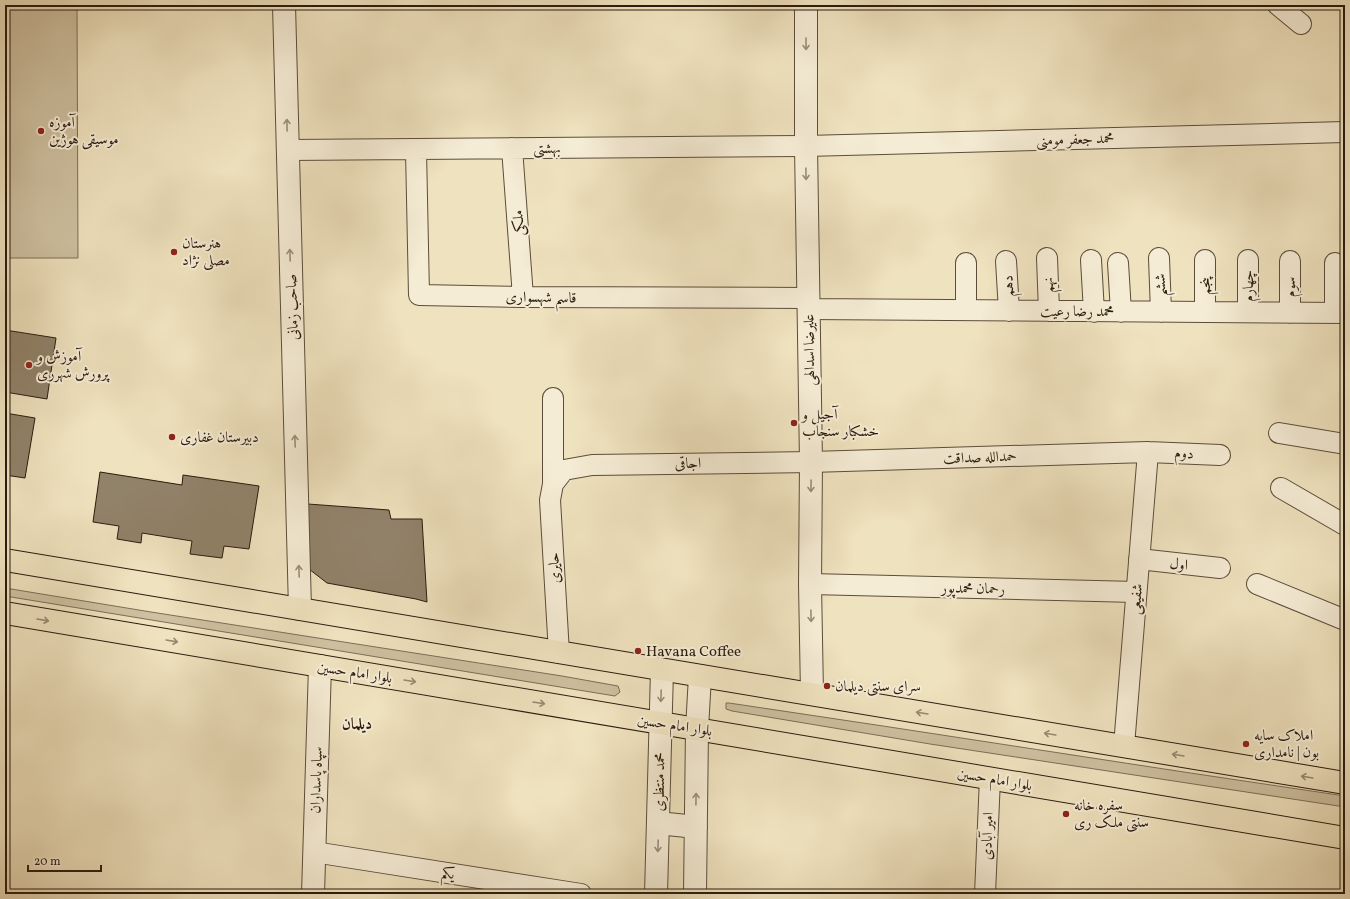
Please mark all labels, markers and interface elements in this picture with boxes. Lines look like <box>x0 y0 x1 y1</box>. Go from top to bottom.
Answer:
one-way arrow <box>802 37 810 50</box>
place label: آموزه موسیقی هوژین <box>49 113 119 151</box>
one-way arrow <box>283 119 291 132</box>
marker: آموزه موسیقی هوژین <box>36 126 46 136</box>
street label: محمد جعفر مومنی <box>1036 129 1115 152</box>
street label: بهشتی <box>533 139 561 160</box>
one-way arrow <box>802 167 810 180</box>
street label: ملکی <box>508 209 531 237</box>
place label: هنرستان مصلی نژاد <box>182 234 230 272</box>
marker: هنرستان مصلی نژاد <box>169 247 179 257</box>
one-way arrow <box>287 249 294 262</box>
street label: چهارم <box>1239 270 1261 302</box>
street label: صاحب زمانی <box>282 273 305 340</box>
street label: ششم <box>1151 273 1175 297</box>
street label: دهم <box>998 275 1023 297</box>
street label: پنجم <box>1196 275 1219 295</box>
street label: نهم <box>1039 277 1062 293</box>
street label: سوم <box>1281 277 1303 297</box>
street label: قاسم شهسواری <box>505 287 577 313</box>
street label: محمد رضا رعیت <box>1040 302 1114 323</box>
street label: علیرضا اسدالهی <box>799 314 822 386</box>
place label: آموزش و پرورش شهرری <box>35 347 110 385</box>
marker: آموزش و پرورش شهرری <box>24 360 34 370</box>
place label: آجیل و خشکبار سنجاب <box>800 405 879 443</box>
marker: آجیل و خشکبار سنجاب <box>789 418 799 428</box>
place label: دبیرستان غفاری <box>180 428 259 449</box>
marker: دبیرستان غفاری <box>167 432 177 442</box>
one-way arrow <box>292 435 299 448</box>
street label: دوم <box>1174 444 1194 466</box>
street label: حمدالله صداقت <box>943 447 1017 470</box>
street label: اجاقی <box>675 454 701 475</box>
one-way arrow <box>807 479 815 492</box>
street label: حایری <box>544 552 567 584</box>
street label: اول <box>1169 554 1189 577</box>
one-way arrow <box>295 565 303 578</box>
street label: رحمان محمدپور <box>939 578 1005 601</box>
street label: شفیعی <box>1126 583 1149 616</box>
one-way arrow <box>807 609 815 622</box>
one-way arrow <box>37 616 50 624</box>
one-way arrow <box>165 637 178 645</box>
place label: Havana Coffee <box>646 642 741 663</box>
marker: Havana Coffee <box>633 646 643 656</box>
street label: بلوار امام حسین <box>316 657 394 691</box>
one-way arrow <box>403 677 416 685</box>
place label: سرای سنتی دیلمان <box>835 677 921 698</box>
marker: سرای سنتی دیلمان <box>822 681 832 691</box>
one-way arrow <box>658 689 665 702</box>
one-way arrow <box>532 699 545 707</box>
one-way arrow <box>916 709 929 717</box>
street label: بلوار امام حسین <box>636 710 714 744</box>
district label: دیلمان <box>342 714 372 736</box>
place label: املاک سایه بون | نامداری <box>1254 726 1319 764</box>
one-way arrow <box>1044 730 1057 738</box>
marker: املاک سایه بون | نامداری <box>1241 739 1251 749</box>
street label: سپاه پاسداران <box>306 746 329 814</box>
one-way arrow <box>1172 751 1185 759</box>
street label: محمد منتظری <box>649 752 672 812</box>
street label: بلوار امام حسین <box>955 764 1034 798</box>
one-way arrow <box>1300 773 1313 781</box>
one-way arrow <box>692 793 700 806</box>
place label: سفره خانه سنتی ملک ری <box>1074 796 1149 834</box>
marker: سفره خانه سنتی ملک ری <box>1061 809 1071 819</box>
street label: امیر آبادی <box>977 812 1000 860</box>
one-way arrow <box>654 839 661 852</box>
scale bar <box>28 847 101 873</box>
text: 20 m <box>34 854 61 870</box>
street label: یکم <box>439 863 457 888</box>

